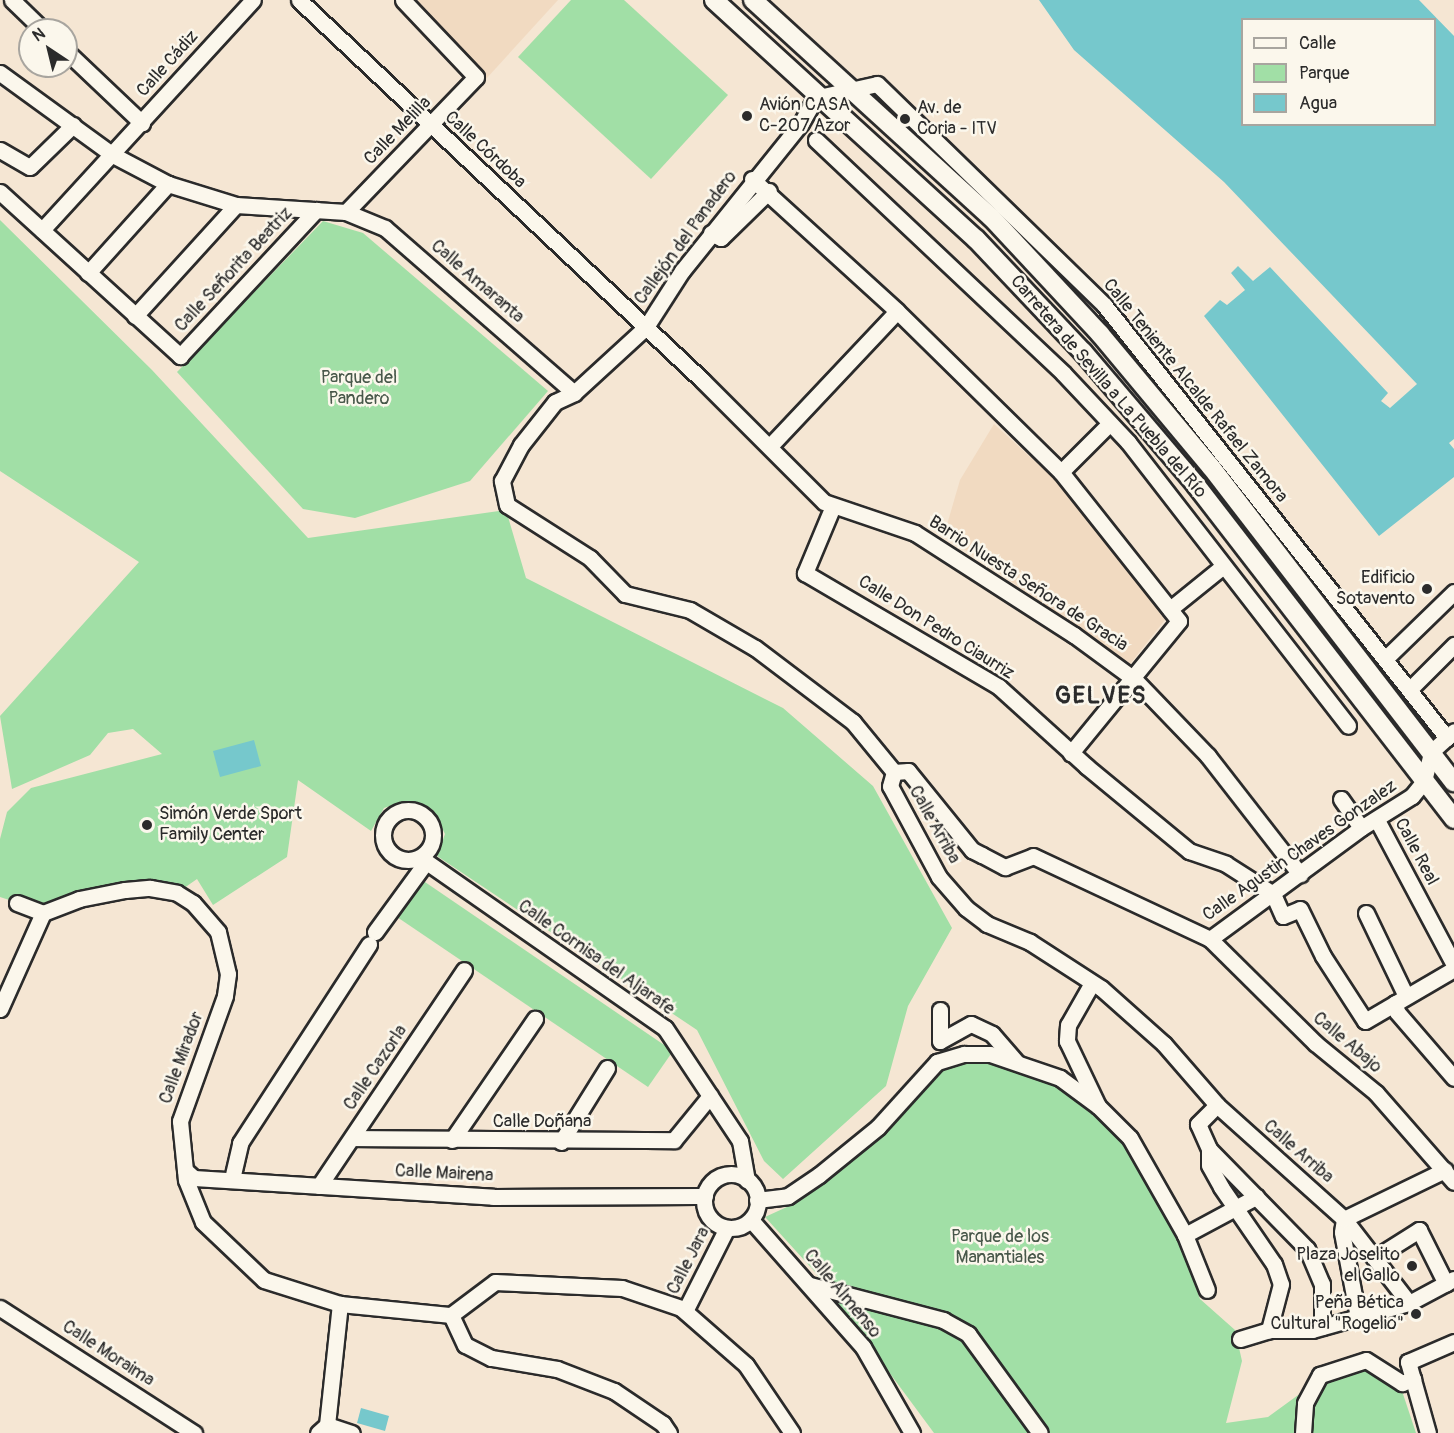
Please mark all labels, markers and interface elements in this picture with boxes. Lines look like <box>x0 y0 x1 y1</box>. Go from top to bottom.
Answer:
north arrow <box>18 18 78 78</box>
legend <box>1241 18 1436 126</box>
text: N <box>29 24 49 46</box>
street label: Calle Cádiz <box>133 26 203 102</box>
text: Calle <box>1299 32 1336 55</box>
text: Parque <box>1299 62 1349 85</box>
street label: Calle Melilla <box>360 92 436 170</box>
text: Agua <box>1299 92 1337 115</box>
place label: Avión CASA C-207 Azor <box>759 95 851 138</box>
place label: Av. de Coria - ITV <box>917 98 997 140</box>
street label: Calle Córdoba <box>440 107 530 193</box>
marker: Avión CASA C-207 Azor <box>740 109 754 123</box>
marker: Av. de Coria - ITV <box>898 112 912 126</box>
street label: Callejón del Panadero <box>630 167 742 309</box>
street label: Calle Señorita Beatriz <box>171 203 297 337</box>
street label: Calle Amaranta <box>426 236 528 328</box>
street label: Carretera de Sevilla a La Puebla del Río <box>1005 271 1211 503</box>
street label: Calle Teniente Alcalde Rafael Zamora <box>1098 275 1292 507</box>
park label: Parque del Pandero <box>321 368 397 410</box>
street label: Barrio Nuesta Señora de Gracia <box>924 511 1132 657</box>
place label: Edificio Sotavento <box>1336 568 1415 610</box>
street label: Calle Don Pedro Ciaurriz <box>854 571 1018 685</box>
marker: Edificio Sotavento <box>1420 582 1434 596</box>
district label: GELVES <box>1055 682 1147 710</box>
street label: Calle Agustin Chaves Gonzalez <box>1199 776 1401 926</box>
street label: Calle Arriba <box>904 782 964 868</box>
place label: Simón Verde Sport Family Center <box>159 804 302 846</box>
street label: Calle Real <box>1389 815 1443 889</box>
marker: Simón Verde Sport Family Center <box>140 818 154 832</box>
street label: Calle Cornisa del Aljarafe <box>514 896 678 1020</box>
street label: Calle Abajo <box>1308 1008 1386 1078</box>
street label: Calle Mirador <box>155 1009 209 1107</box>
street label: Calle Cazorla <box>340 1021 412 1115</box>
street label: Calle Doñana <box>493 1111 591 1133</box>
street label: Calle Arriba <box>1259 1116 1337 1188</box>
street label: Calle Mairena <box>394 1161 494 1187</box>
street label: Calle Jara <box>663 1224 715 1298</box>
park label: Parque de los Manantiales <box>951 1227 1049 1270</box>
street label: Calle Almenso <box>799 1245 885 1343</box>
place label: Plaza Joselito el Gallo <box>1296 1245 1400 1288</box>
marker: Plaza Joselito el Gallo <box>1405 1259 1419 1273</box>
place label: Peña Bética Cultural "Rogelio" <box>1270 1293 1404 1336</box>
marker: Peña Bética Cultural "Rogelio" <box>1409 1307 1423 1321</box>
street label: Calle Moraima <box>58 1316 158 1392</box>

